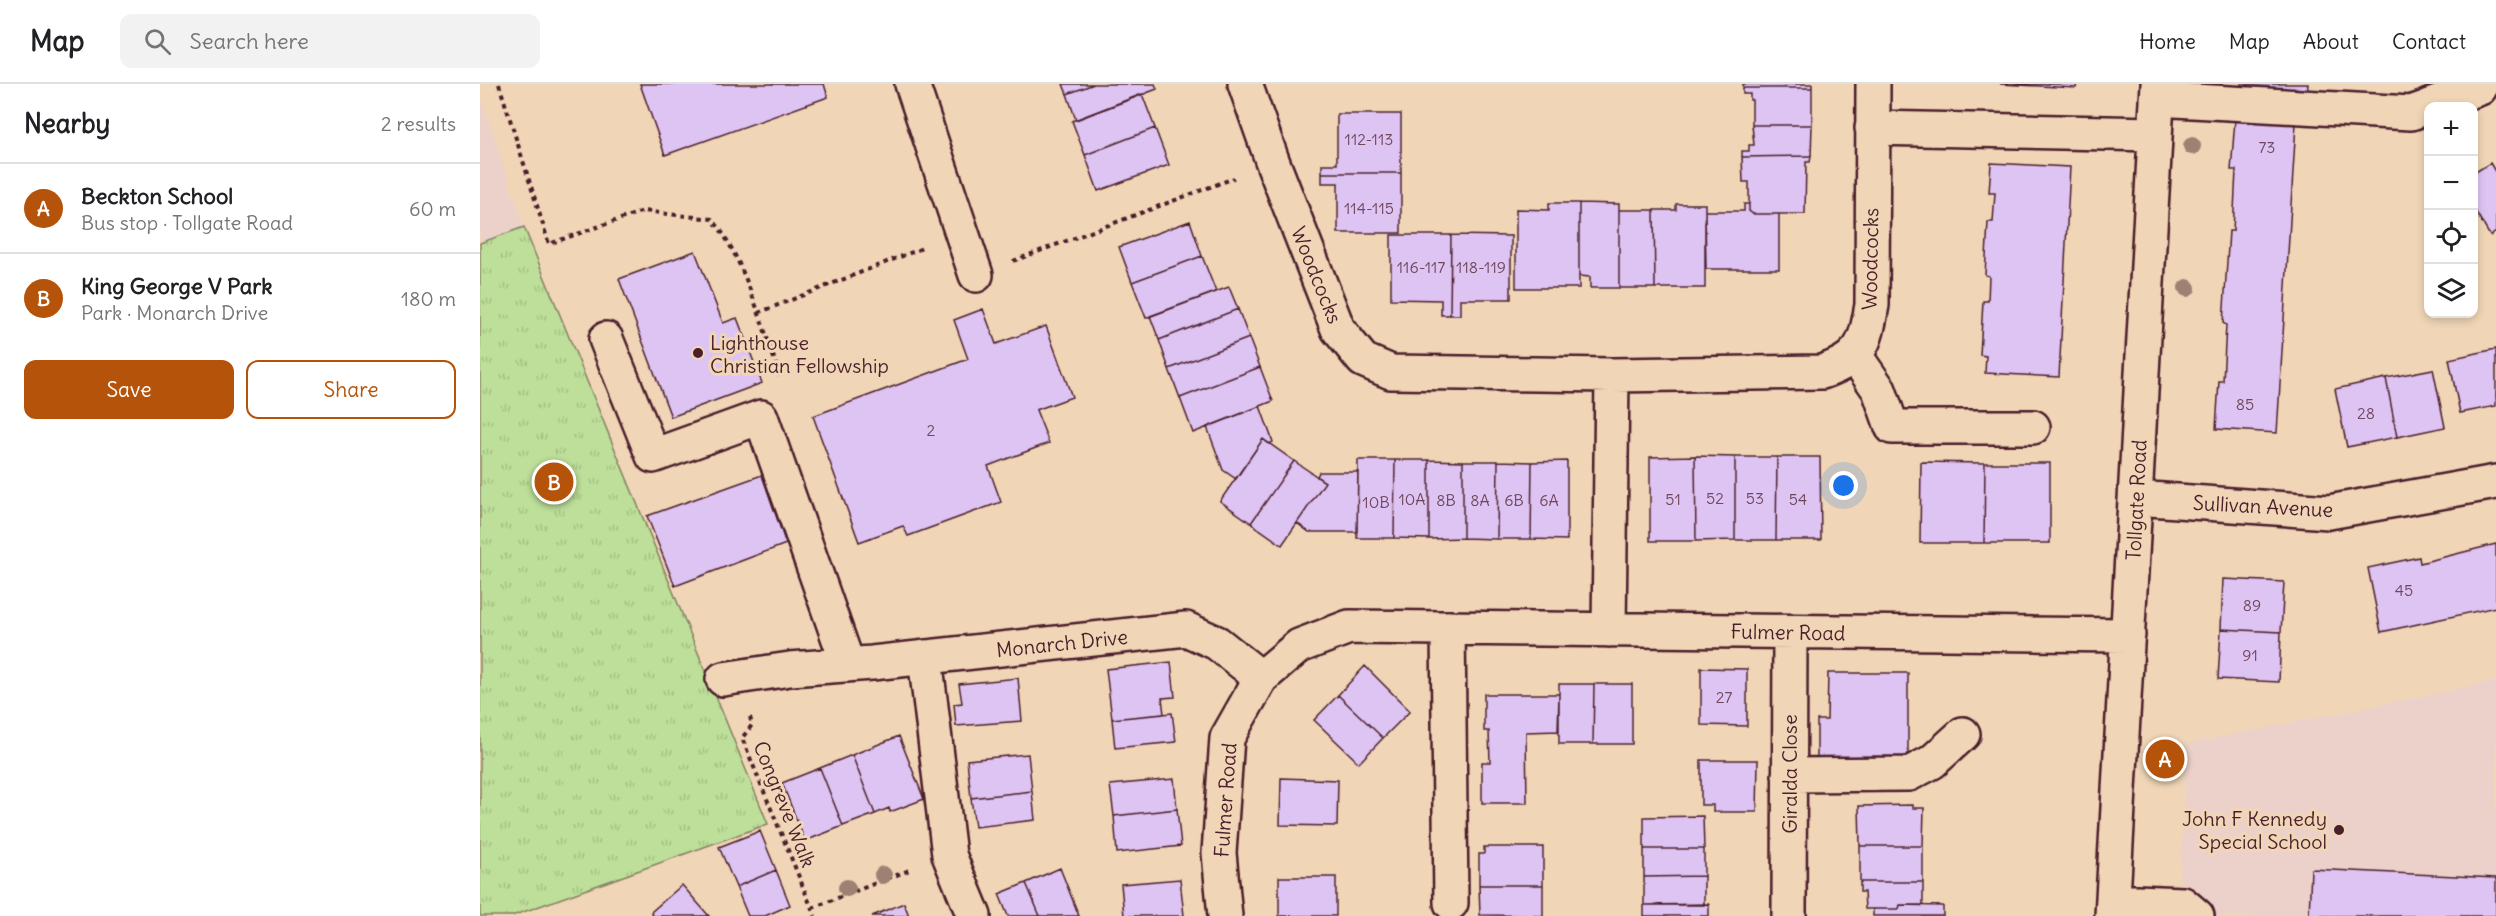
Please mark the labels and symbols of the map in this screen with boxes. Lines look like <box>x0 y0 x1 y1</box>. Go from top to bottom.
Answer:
house number: 112-113 <box>1345 129 1393 149</box>
house number: 73 <box>2259 137 2275 157</box>
house number: 114-115 <box>1344 198 1394 218</box>
street label: Woodcocks <box>1857 208 1883 310</box>
street label: Woodcocks <box>1286 223 1348 327</box>
house number: 116-117 <box>1397 257 1445 277</box>
house number: 118-119 <box>1456 257 1506 277</box>
place label: Lighthouse Christian Fellowship <box>710 330 889 378</box>
marker: Lighthouse Christian Fellowship <box>691 346 705 360</box>
house number: 85 <box>2236 394 2254 414</box>
house number: 28 <box>2357 403 2375 423</box>
house number: 2 <box>927 420 936 440</box>
street label: Tollgate Road <box>2120 439 2152 561</box>
pin: B <box>534 460 574 504</box>
your location <box>1829 471 1858 500</box>
house number: 52 <box>1706 488 1724 508</box>
house number: 53 <box>1746 488 1764 508</box>
house number: 10A <box>1398 489 1426 509</box>
house number: 51 <box>1665 489 1681 509</box>
house number: 54 <box>1789 489 1807 509</box>
house number: 8B <box>1436 490 1456 510</box>
house number: 8A <box>1470 490 1490 510</box>
house number: 6B <box>1504 490 1524 510</box>
house number: 6A <box>1539 490 1559 510</box>
street label: Sullivan Avenue <box>2192 490 2334 522</box>
house number: 10B <box>1362 492 1390 512</box>
house number: 45 <box>2395 580 2413 600</box>
house number: 89 <box>2243 595 2261 615</box>
street label: Fulmer Road <box>1730 618 1846 646</box>
street label: Monarch Drive <box>995 624 1129 662</box>
house number: 91 <box>2242 645 2258 665</box>
house number: 27 <box>1716 687 1732 707</box>
street label: Giralda Close <box>1777 714 1802 834</box>
pin: A <box>2146 736 2184 782</box>
street label: Congreve Walk <box>748 737 822 871</box>
street label: Fulmer Road <box>1209 742 1241 858</box>
place label: John F Kennedy Special School <box>2182 806 2327 854</box>
marker: John F Kennedy Special School <box>2332 823 2346 837</box>

